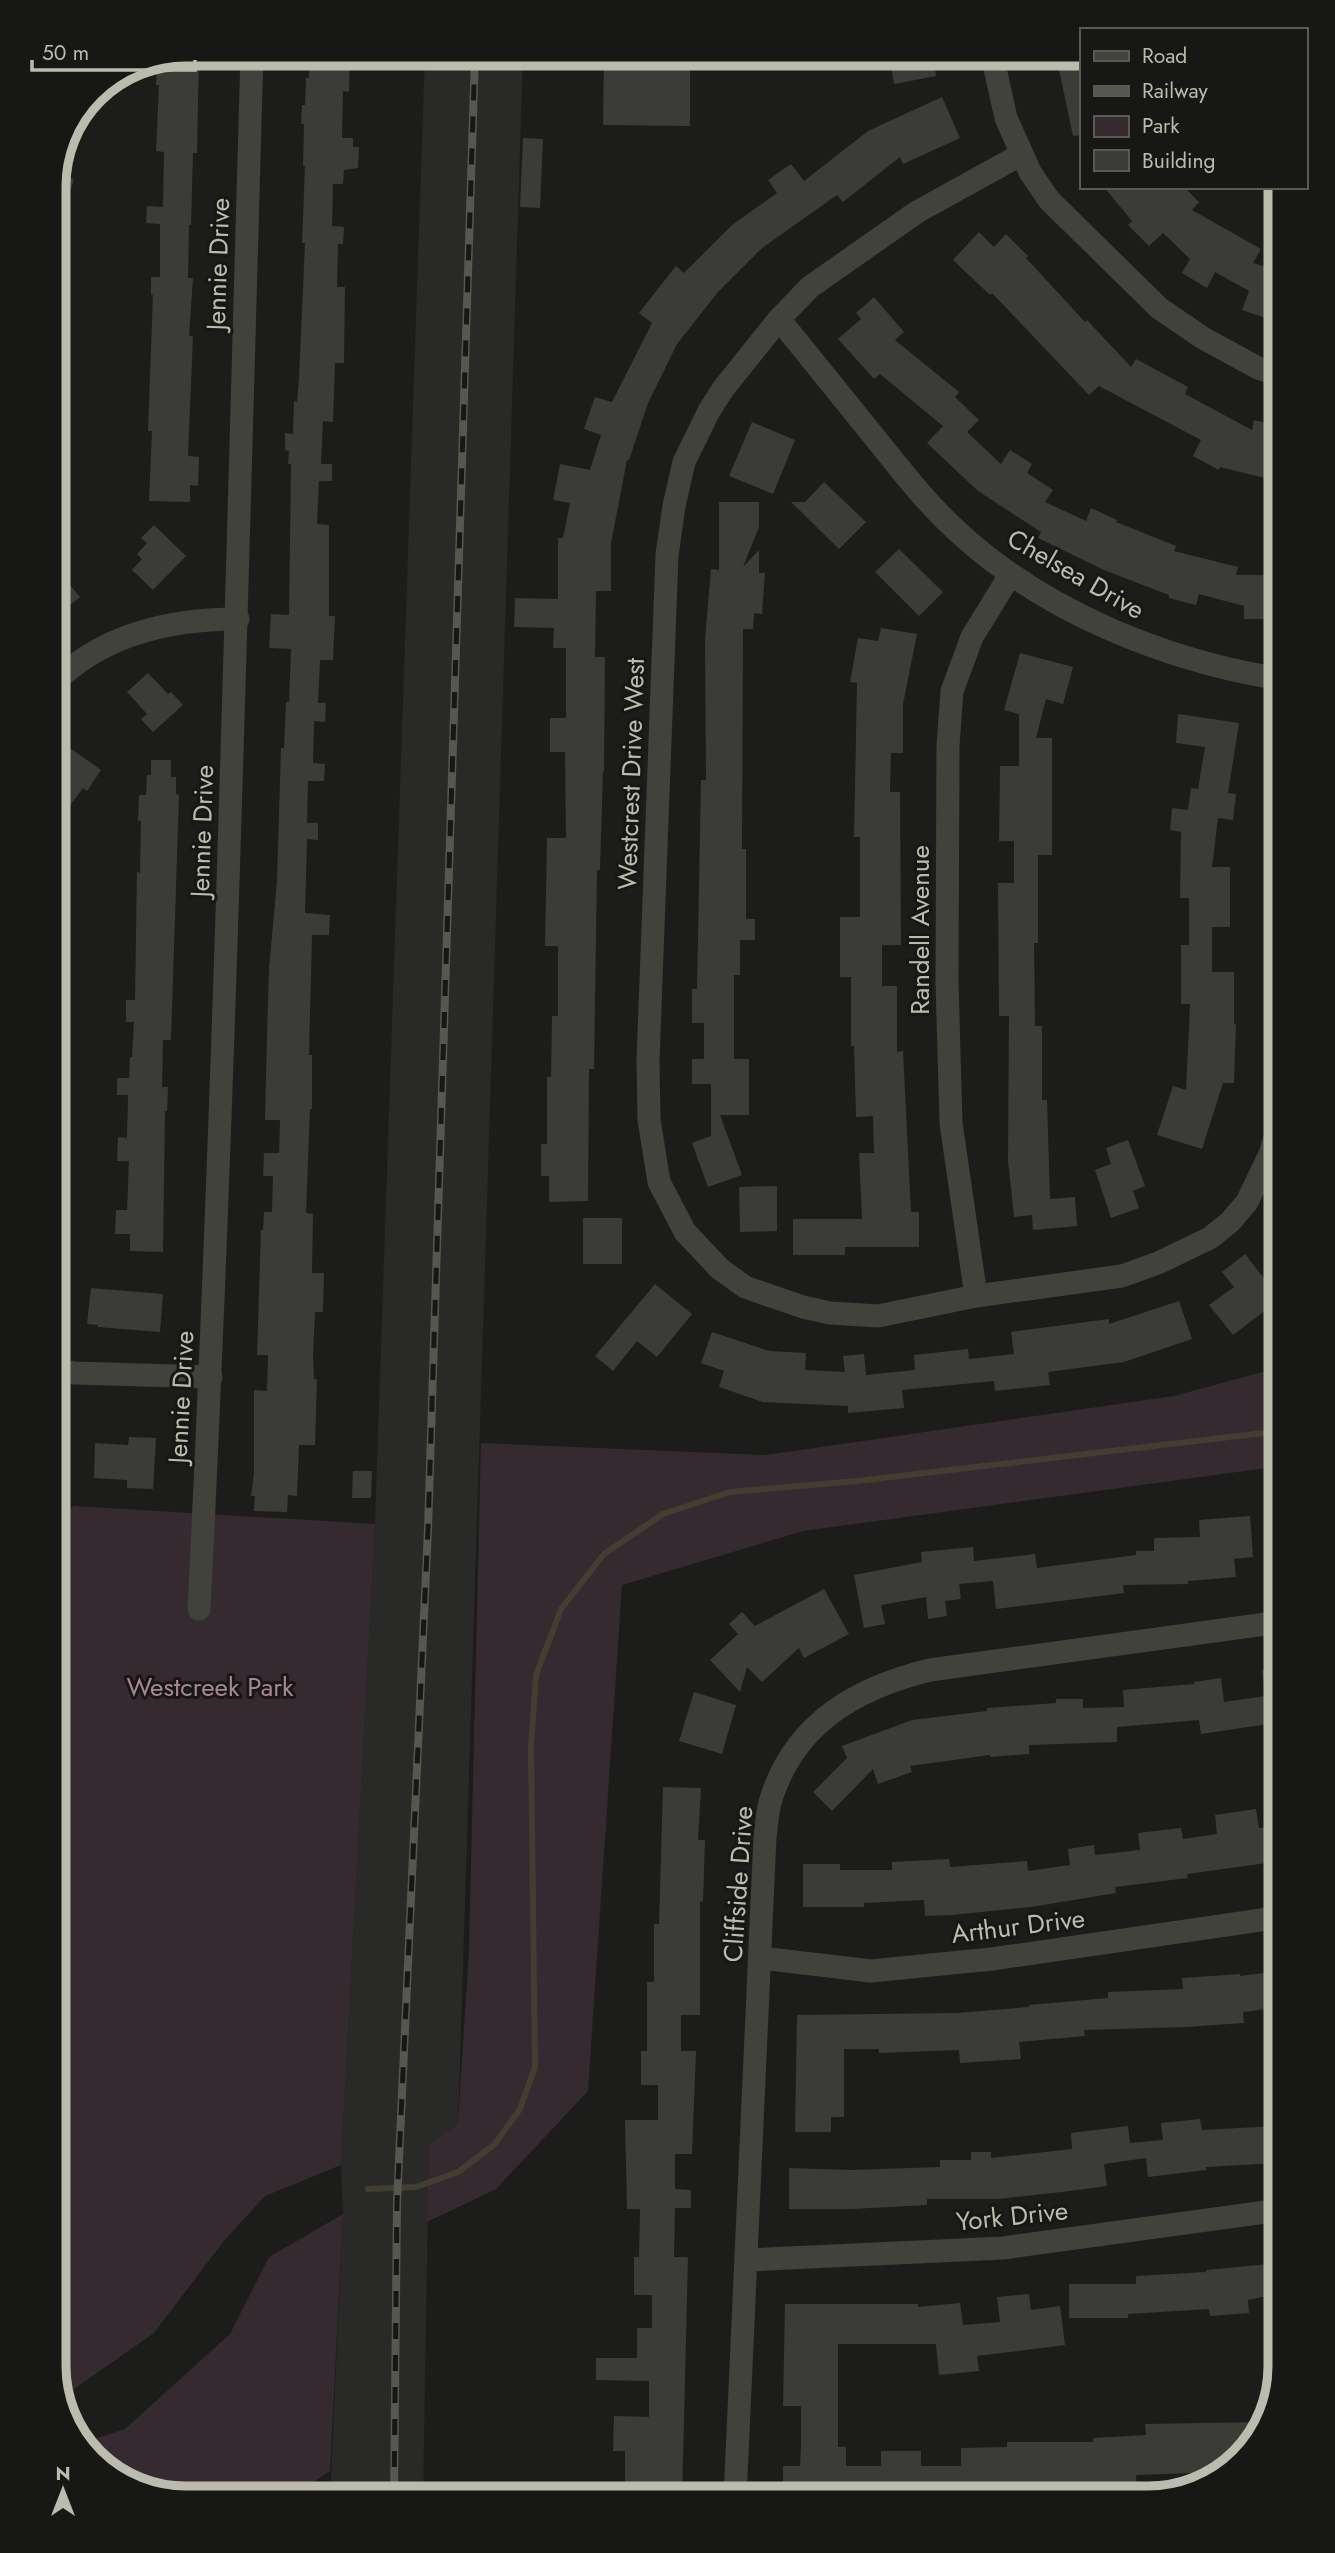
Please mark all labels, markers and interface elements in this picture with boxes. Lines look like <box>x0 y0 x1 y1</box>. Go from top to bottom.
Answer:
scale bar <box>32 28 194 72</box>
legend <box>1080 28 1307 189</box>
text: 50 m <box>42 38 89 68</box>
text: Road <box>1142 41 1187 71</box>
text: Railway <box>1142 76 1208 106</box>
text: Park <box>1142 111 1180 141</box>
text: Building <box>1142 146 1215 176</box>
street label: Jennie Drive <box>197 197 239 334</box>
street label: Chelsea Drive <box>1000 519 1152 629</box>
street label: Westcrest Drive West <box>608 657 654 891</box>
street label: Jennie Drive <box>181 764 223 901</box>
street label: Randell Avenue <box>901 845 939 1015</box>
street label: Jennie Drive <box>158 1330 203 1467</box>
park label: Westcreek Park <box>126 1668 294 1706</box>
street label: Cliffside Drive <box>714 1805 762 1963</box>
street label: Arthur Drive <box>949 1899 1087 1953</box>
street label: York Drive <box>954 2191 1070 2241</box>
north arrow <box>28 2455 98 2525</box>
text: N <box>55 2460 71 2487</box>

